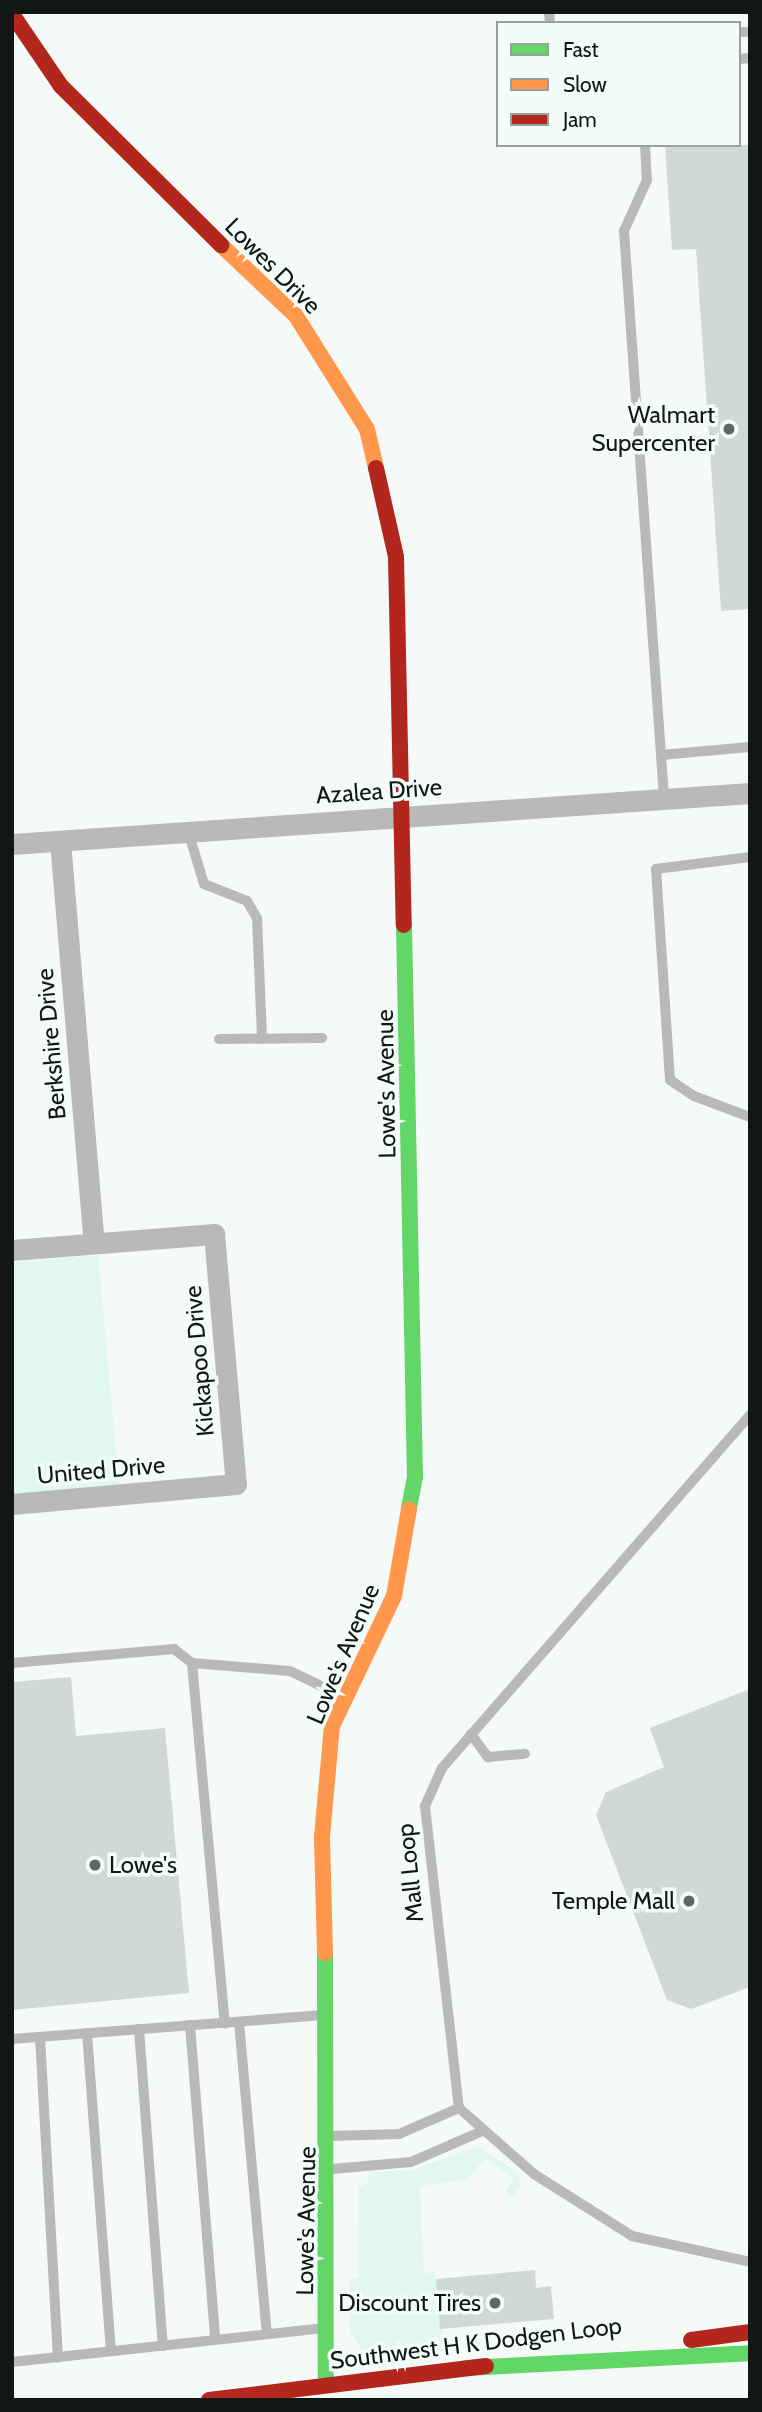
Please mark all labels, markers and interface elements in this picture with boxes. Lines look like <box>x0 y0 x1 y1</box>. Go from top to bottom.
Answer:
legend <box>496 21 741 147</box>
text: Fast <box>563 37 599 62</box>
text: Slow <box>563 72 607 97</box>
text: Jam <box>563 107 597 132</box>
street label: Lowes Drive <box>219 212 327 320</box>
place label: Walmart Supercenter <box>592 401 715 457</box>
marker: Walmart Supercenter <box>721 421 737 437</box>
street label: Azalea Drive <box>315 772 443 810</box>
street label: Berkshire Drive <box>30 967 72 1121</box>
street label: Lowe's Avenue <box>370 1009 402 1159</box>
street label: Kickapoo Drive <box>178 1284 220 1438</box>
street label: United Drive <box>36 1450 166 1490</box>
street label: Lowe's Avenue <box>301 1580 385 1728</box>
street label: Mall Loop <box>390 1822 430 1924</box>
place label: Lowe's <box>109 1851 177 1879</box>
marker: Lowe's <box>87 1857 103 1873</box>
place label: Temple Mall <box>552 1887 675 1915</box>
marker: Temple Mall <box>681 1893 697 1909</box>
street label: Lowe's Avenue <box>290 2146 322 2296</box>
place label: Discount Tires <box>338 2289 481 2317</box>
marker: Discount Tires <box>487 2295 503 2311</box>
street label: Southwest H K Dodgen Loop <box>329 2311 623 2375</box>

